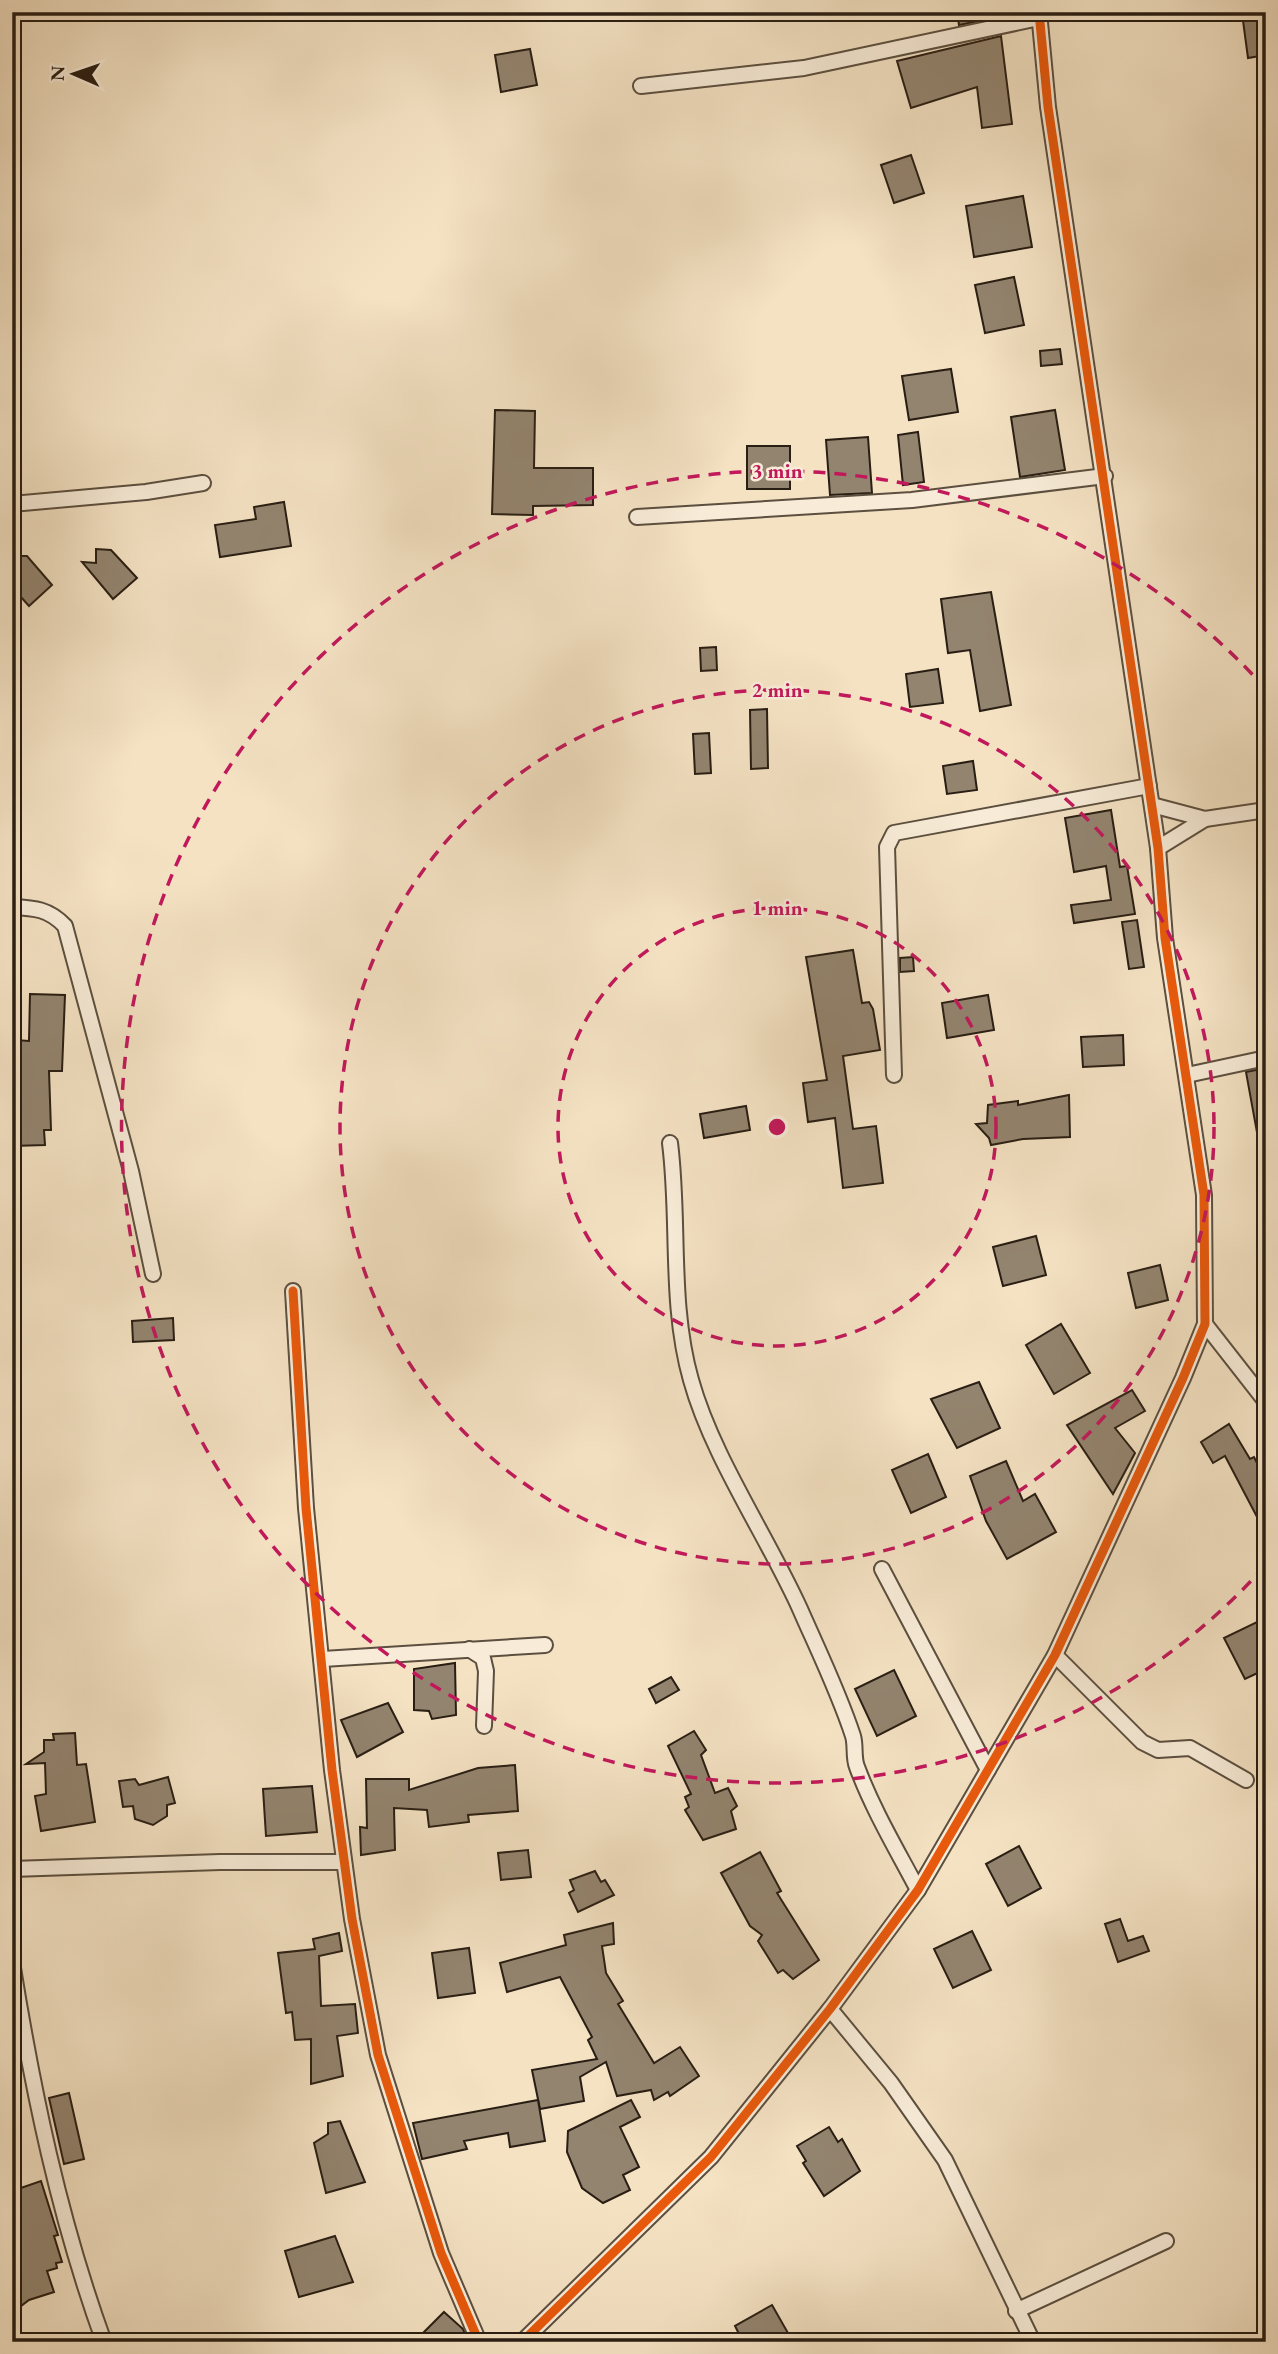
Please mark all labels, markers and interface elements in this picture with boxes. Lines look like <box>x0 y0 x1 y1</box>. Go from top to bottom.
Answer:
north arrow <box>38 38 108 108</box>
text: N <box>45 65 70 82</box>
text: 3 min <box>751 457 803 484</box>
text: 2 min <box>751 676 803 703</box>
text: 1 min <box>751 894 803 921</box>
centre of rings <box>765 1115 789 1139</box>

